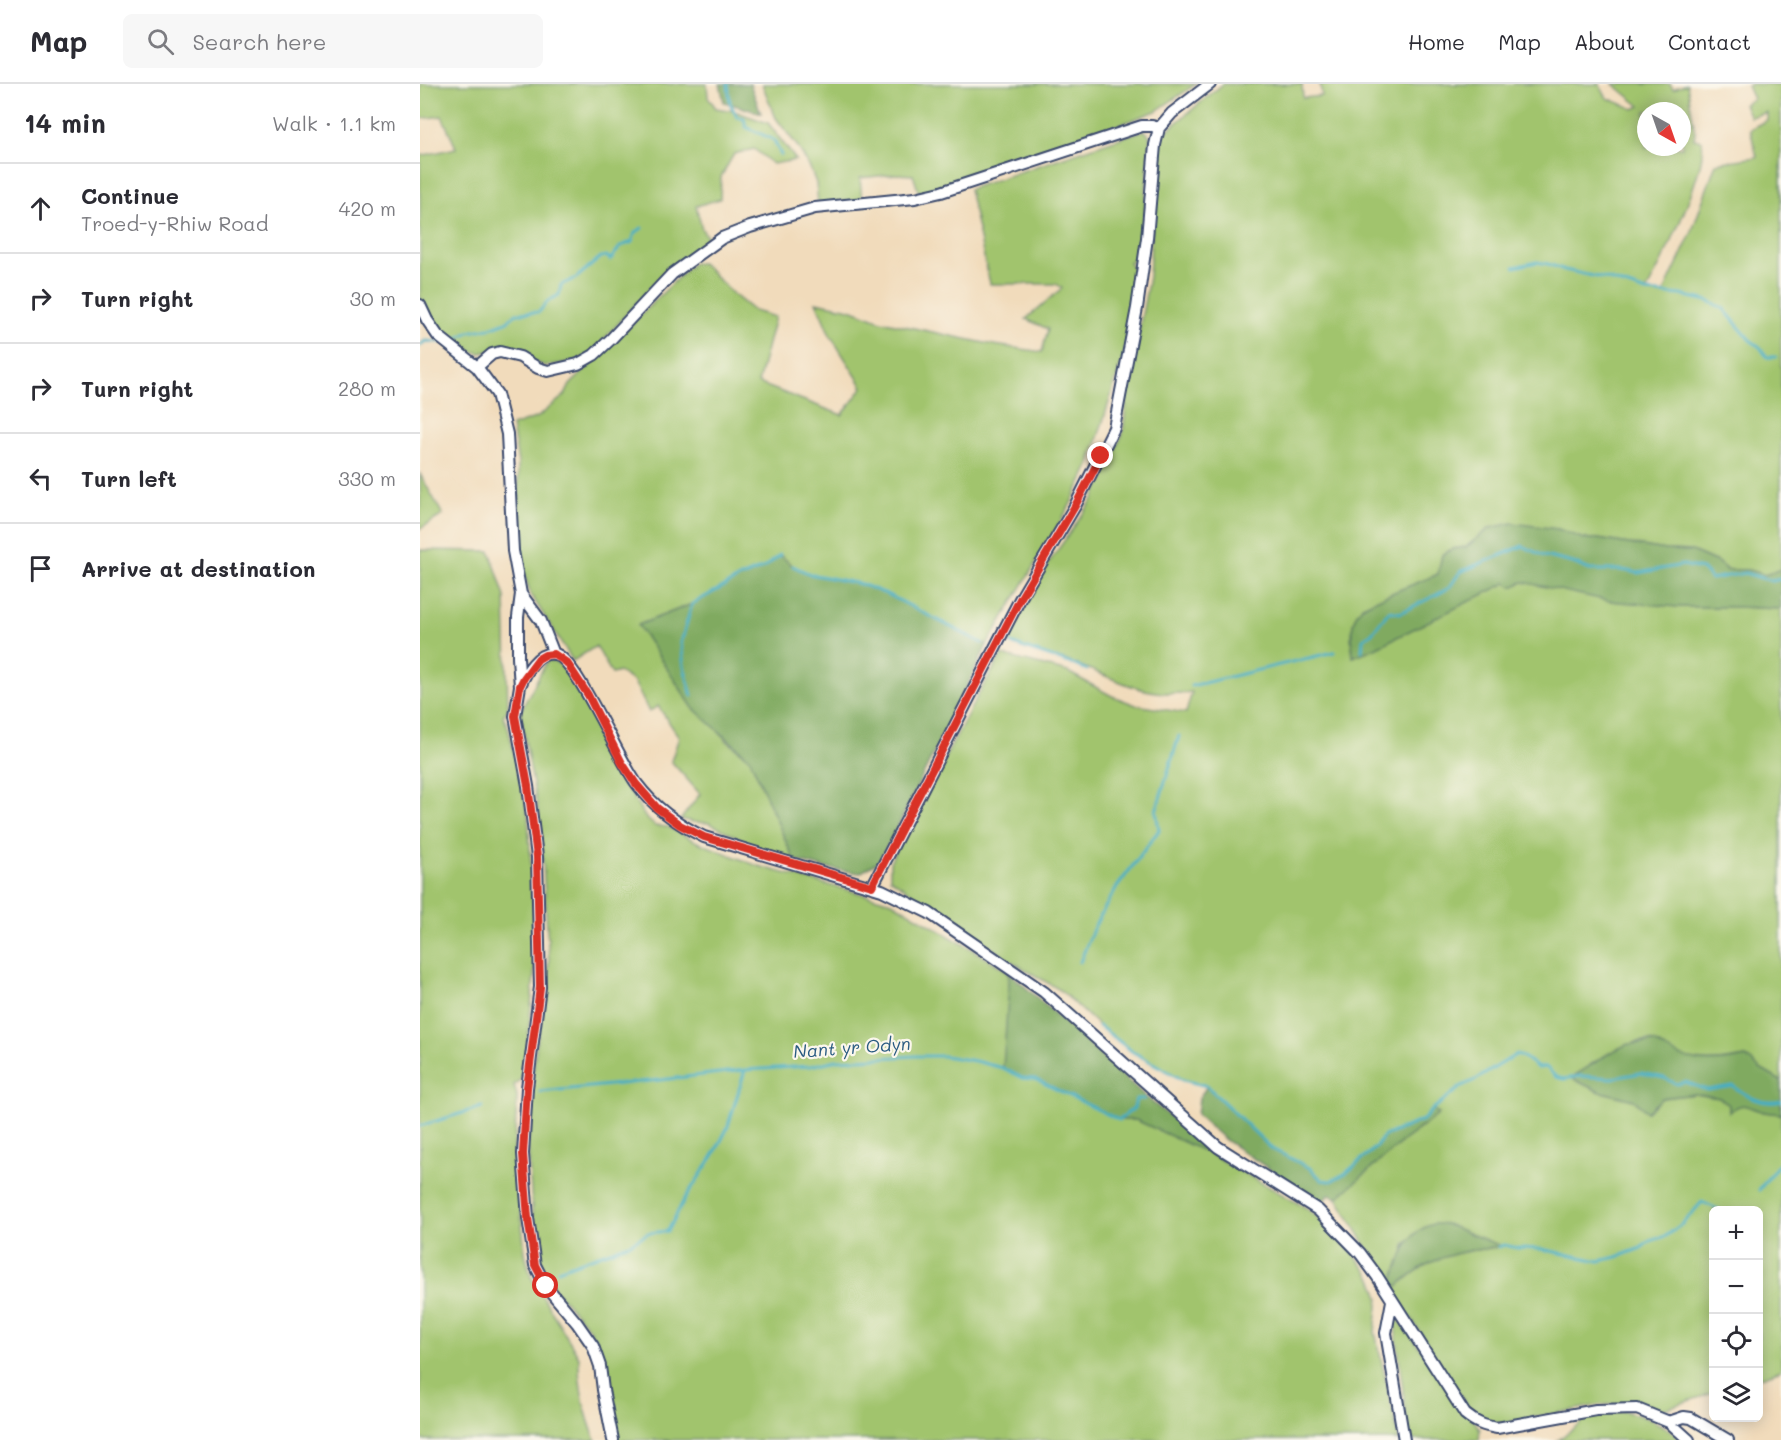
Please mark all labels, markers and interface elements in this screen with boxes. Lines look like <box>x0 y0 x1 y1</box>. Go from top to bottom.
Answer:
search box <box>123 14 543 68</box>
text: Map <box>30 23 87 59</box>
icon: search <box>144 25 177 58</box>
text: Search here <box>192 27 326 56</box>
text: Home <box>1408 28 1465 55</box>
text: Map <box>1498 28 1541 55</box>
text: About <box>1574 28 1635 55</box>
text: Contact <box>1668 28 1751 55</box>
north arrow <box>1637 102 1691 156</box>
text: 14 min <box>24 106 106 140</box>
text: Walk · 1.1 km <box>272 110 396 136</box>
text: Continue <box>81 181 179 210</box>
icon: ahead <box>24 192 57 225</box>
text: 420 m <box>338 195 396 221</box>
text: Troed-y-Rhiw Road <box>81 210 268 236</box>
icon: right <box>24 282 57 315</box>
text: Turn right <box>81 284 193 313</box>
text: 30 m <box>350 285 396 311</box>
icon: right <box>24 372 57 405</box>
text: Turn right <box>81 374 193 403</box>
text: 280 m <box>338 375 396 401</box>
route end <box>1087 442 1113 468</box>
icon: left <box>24 462 57 495</box>
text: Turn left <box>81 464 177 493</box>
text: 330 m <box>338 465 396 491</box>
icon: arrive <box>24 552 57 585</box>
text: Arrive at destination <box>81 554 316 583</box>
water label: Nant yr Odyn <box>793 1031 911 1063</box>
map controls <box>1709 1206 1763 1422</box>
button: + <box>1709 1206 1763 1260</box>
button: − <box>1709 1260 1763 1314</box>
route start <box>532 1272 558 1298</box>
button: locate <box>1709 1314 1763 1368</box>
button: layers <box>1709 1368 1763 1422</box>

